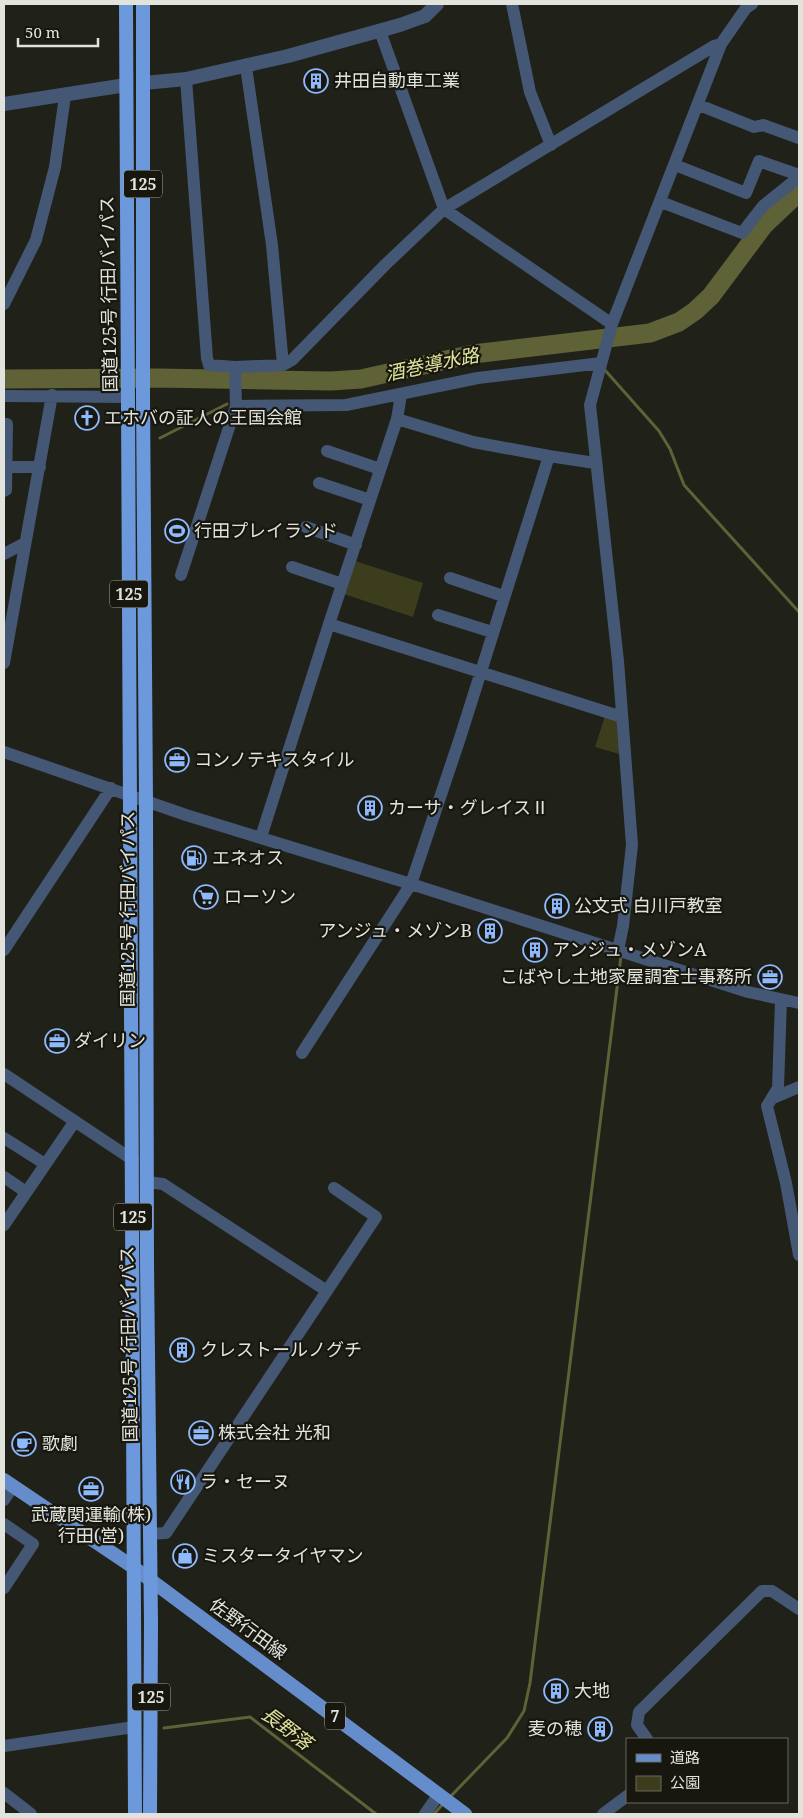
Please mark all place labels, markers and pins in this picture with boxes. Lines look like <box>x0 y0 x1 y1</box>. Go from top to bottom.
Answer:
building icon: 井田自動車工業 <box>303 68 329 94</box>
place label: 井田自動車工業 <box>334 68 460 92</box>
church icon: エホバの証人の王国会館 <box>74 405 100 431</box>
place label: エホバの証人の王国会館 <box>104 405 302 429</box>
sports icon: 行田プレイランド <box>164 518 190 544</box>
place label: 行田プレイランド <box>194 518 338 542</box>
office icon: コンノテキスタイル <box>164 747 190 773</box>
place label: コンノテキスタイル <box>194 747 355 771</box>
building icon: カーサ・グレイスⅡ <box>357 795 383 821</box>
place label: カーサ・グレイスⅡ <box>388 795 549 819</box>
fuel station icon: エネオス <box>181 845 207 871</box>
place label: エネオス <box>212 845 284 869</box>
supermarket icon: ローソン <box>193 884 219 910</box>
place label: ローソン <box>224 884 296 908</box>
building icon: 公文式 白川戸教室 <box>544 893 570 919</box>
place label: 公文式 白川戸教室 <box>574 893 723 917</box>
place label: アンジュ・メゾンB <box>318 918 472 942</box>
building icon: アンジュ・メゾンB <box>477 918 503 944</box>
building icon: アンジュ・メゾンA <box>522 937 548 963</box>
place label: アンジュ・メゾンA <box>552 937 707 961</box>
place label: こばやし土地家屋調査士事務所 <box>500 964 752 988</box>
office icon: こばやし土地家屋調査士事務所 <box>757 964 783 990</box>
office icon: ダイリン <box>44 1028 70 1054</box>
place label: ダイリン <box>74 1028 146 1052</box>
building icon: クレストールノグチ <box>169 1337 195 1363</box>
place label: クレストールノグチ <box>200 1337 362 1361</box>
office icon: 株式会社 光和 <box>188 1420 214 1446</box>
place label: 株式会社 光和 <box>218 1420 331 1444</box>
cafe icon: 歌劇 <box>11 1431 37 1457</box>
place label: 歌劇 <box>42 1431 78 1455</box>
restaurant icon: ラ・セーヌ <box>170 1469 196 1495</box>
place label: ラ・セーヌ <box>200 1469 290 1493</box>
office icon: 武蔵関運輸(株) 行田(営) <box>78 1476 104 1502</box>
place label: 武蔵関運輸(株) 行田(営) <box>31 1502 151 1547</box>
shop icon: ミスタータイヤマン <box>172 1543 198 1569</box>
place label: ミスタータイヤマン <box>202 1543 363 1567</box>
building icon: 大地 <box>543 1678 569 1704</box>
place label: 大地 <box>574 1678 610 1702</box>
place label: 麦の穂 <box>528 1716 582 1740</box>
building icon: 麦の穂 <box>587 1716 613 1742</box>

